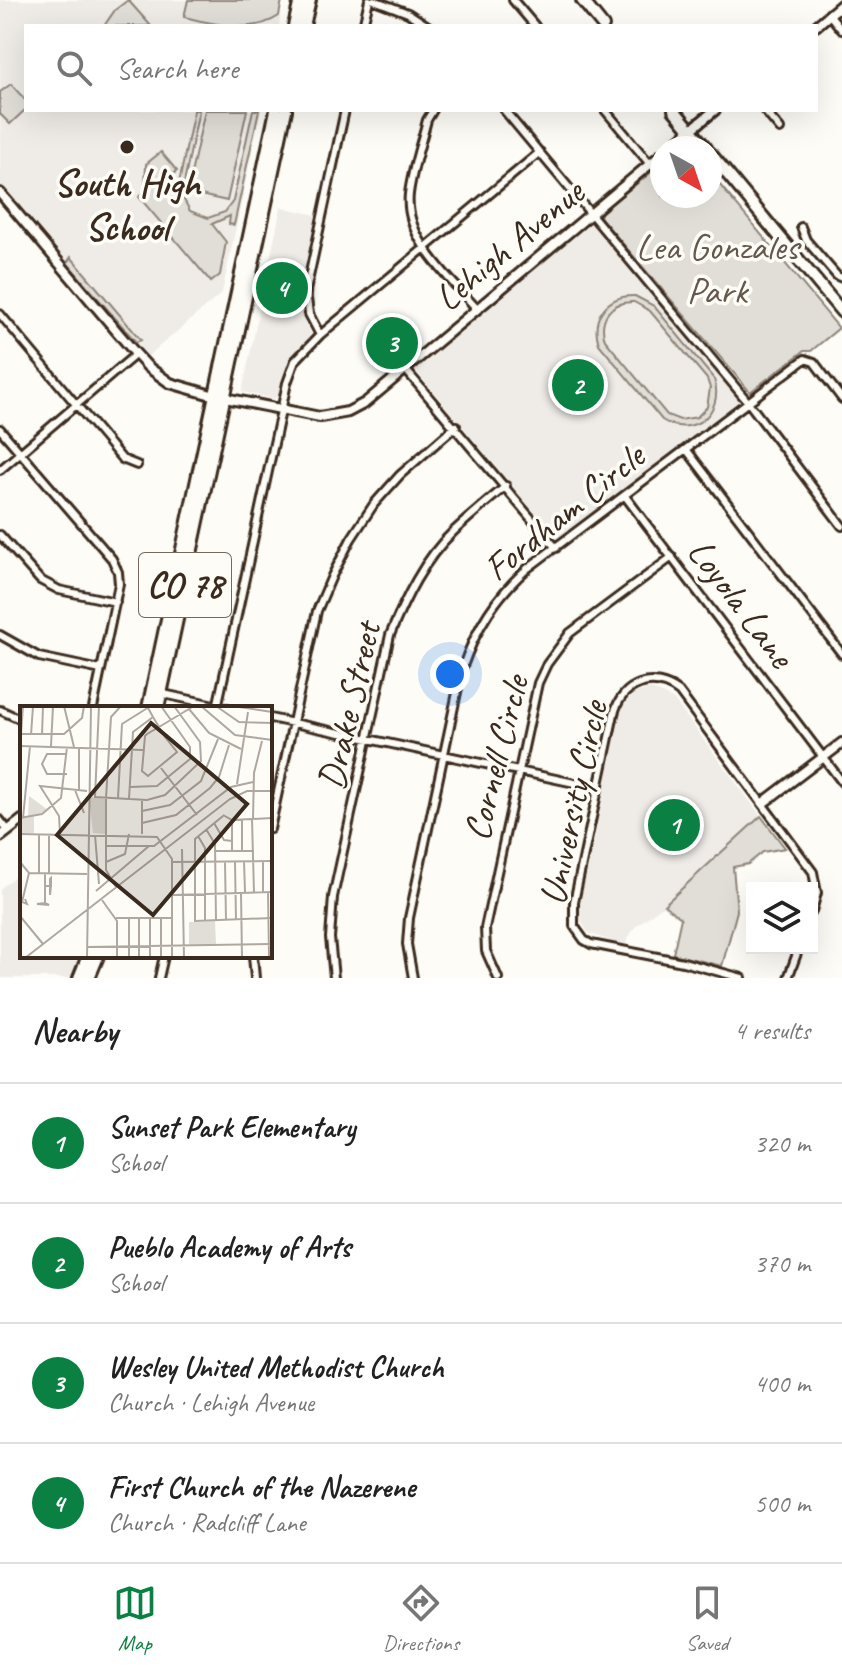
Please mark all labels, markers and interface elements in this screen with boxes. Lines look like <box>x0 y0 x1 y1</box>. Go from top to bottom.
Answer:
search box <box>24 24 818 112</box>
icon: search <box>52 46 96 90</box>
text: Search here <box>116 49 238 87</box>
north arrow <box>650 136 722 208</box>
marker: South High School <box>118 138 136 156</box>
place label: South High School <box>54 160 202 251</box>
street label: Lehigh Avenue <box>425 167 595 321</box>
park label: Lea Gonzales Park <box>636 223 802 314</box>
pin: 4 <box>256 258 308 318</box>
pin: 3 <box>366 313 418 373</box>
pin: 2 <box>552 355 604 415</box>
street label: Fordham Circle <box>474 431 656 591</box>
street label: Loyola Lane <box>677 529 806 679</box>
road number: CO 78 <box>139 553 231 617</box>
street label: Drake Street <box>307 615 392 794</box>
your location <box>430 654 470 694</box>
street label: Cornell Circle <box>453 668 540 845</box>
street label: University Circle <box>529 694 618 909</box>
inset map <box>20 706 272 958</box>
pin: 1 <box>648 795 700 855</box>
map controls <box>746 882 818 954</box>
button: layers <box>746 882 818 954</box>
text: Nearby <box>32 1009 118 1052</box>
text: 4 results <box>734 1014 810 1047</box>
text: Sunset Park Elementary <box>108 1108 355 1146</box>
text: 1 <box>52 1127 64 1160</box>
text: 320 m <box>754 1127 810 1160</box>
text: School <box>108 1146 164 1179</box>
text: Pueblo Academy of Arts <box>108 1228 351 1266</box>
text: 2 <box>52 1247 64 1280</box>
text: 370 m <box>754 1247 810 1280</box>
text: School <box>108 1266 164 1299</box>
text: Wesley United Methodist Church <box>108 1348 444 1386</box>
text: 3 <box>52 1367 64 1400</box>
text: 400 m <box>754 1367 810 1400</box>
text: Church · Lehigh Avenue <box>108 1386 314 1419</box>
text: First Church of the Nazerene <box>108 1468 415 1506</box>
text: 4 <box>52 1487 64 1520</box>
text: 500 m <box>754 1487 810 1520</box>
text: Church · Radcliff Lane <box>108 1506 305 1539</box>
tab: Map <box>113 1581 157 1657</box>
tab: Directions <box>383 1581 459 1657</box>
tab: Saved <box>685 1581 729 1657</box>

